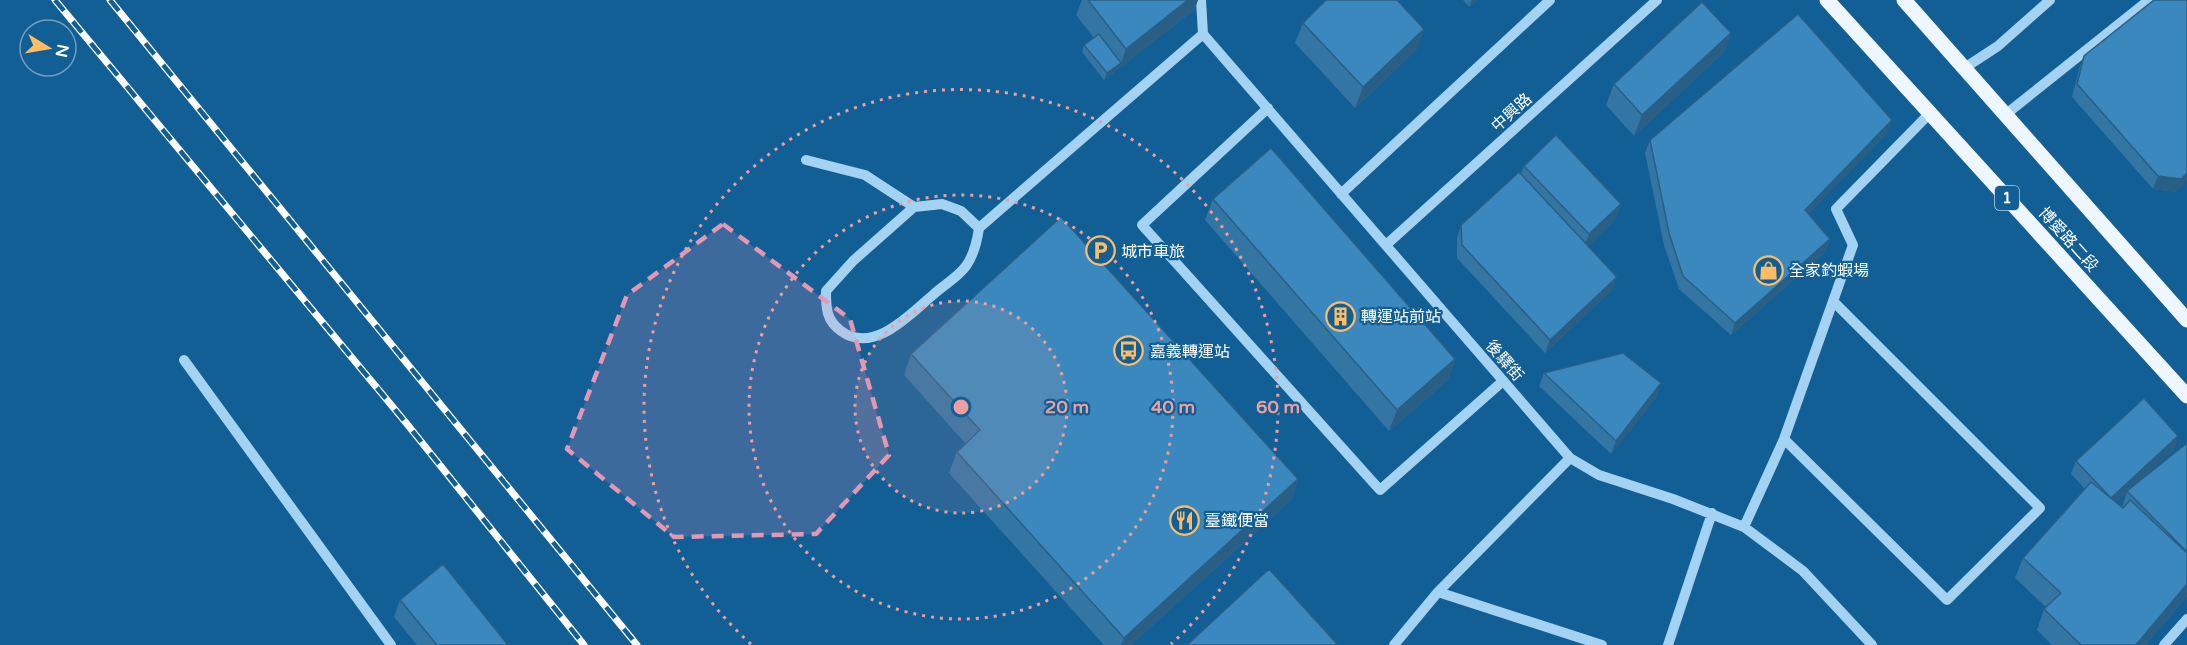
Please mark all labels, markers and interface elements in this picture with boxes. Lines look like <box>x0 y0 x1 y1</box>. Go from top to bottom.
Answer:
north arrow <box>18 18 78 78</box>
text: N <box>51 42 73 59</box>
street label: 中興路 <box>1487 89 1536 136</box>
road number: 1 <box>1995 186 2019 210</box>
street label: 博愛路二段 <box>2034 203 2102 276</box>
parking icon: 城市車旅 <box>1084 235 1116 267</box>
place label: 城市車旅 <box>1121 242 1185 262</box>
shop icon: 全家釣蝦場 <box>1752 254 1784 286</box>
place label: 全家釣蝦場 <box>1789 261 1869 281</box>
building icon: 轉運站前站 <box>1324 300 1356 332</box>
place label: 轉運站前站 <box>1361 307 1441 327</box>
bus stop icon: 嘉義轉運站 <box>1113 335 1145 367</box>
street label: 後驛街 <box>1481 336 1528 385</box>
place label: 嘉義轉運站 <box>1150 342 1230 362</box>
text: 20 m <box>1045 396 1089 418</box>
text: 40 m <box>1151 396 1195 418</box>
text: 60 m <box>1256 396 1300 418</box>
centre of rings <box>951 397 971 417</box>
restaurant icon: 臺鐵便當 <box>1168 504 1200 536</box>
place label: 臺鐵便當 <box>1205 511 1269 531</box>

